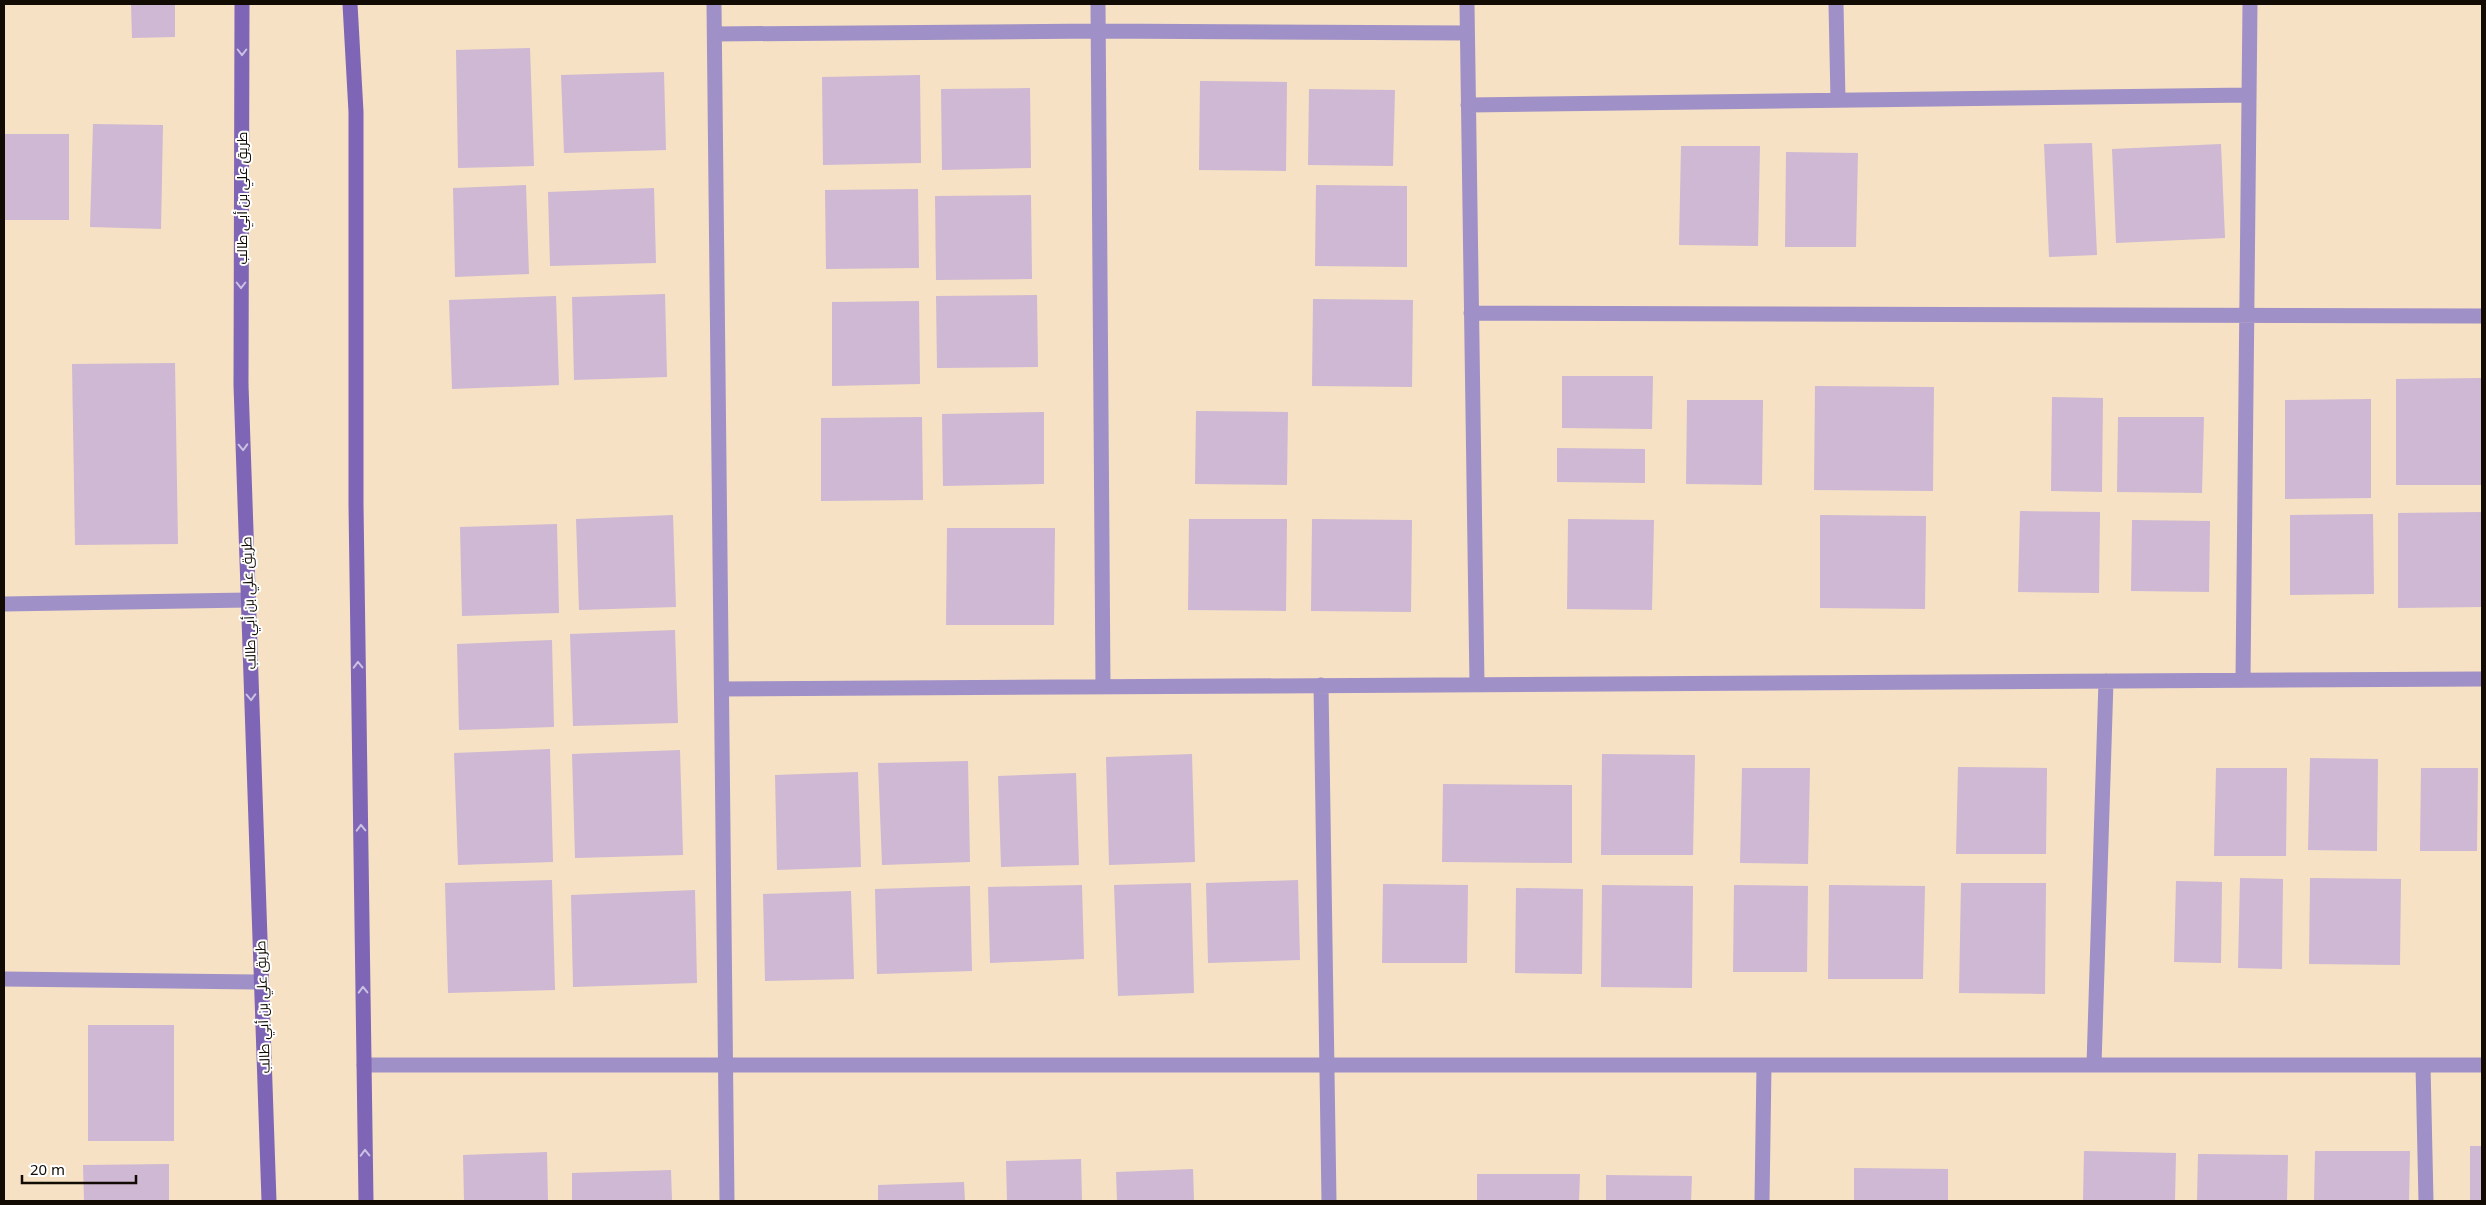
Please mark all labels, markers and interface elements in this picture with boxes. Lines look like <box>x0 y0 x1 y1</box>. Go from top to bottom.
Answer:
one-way arrow <box>237 49 247 57</box>
street label: طريق علي بن أبي طالب <box>232 132 254 264</box>
one-way arrow <box>236 282 246 289</box>
one-way arrow <box>238 444 248 452</box>
street label: طريق علي بن أبي طالب <box>236 536 263 670</box>
one-way arrow <box>353 661 363 668</box>
one-way arrow <box>246 694 257 702</box>
one-way arrow <box>355 823 366 831</box>
street label: طريق علي بن أبي طالب <box>250 940 277 1074</box>
one-way arrow <box>358 986 368 994</box>
one-way arrow <box>360 1148 371 1156</box>
scale bar <box>22 1152 136 1184</box>
text: 20 m <box>30 1159 65 1179</box>

